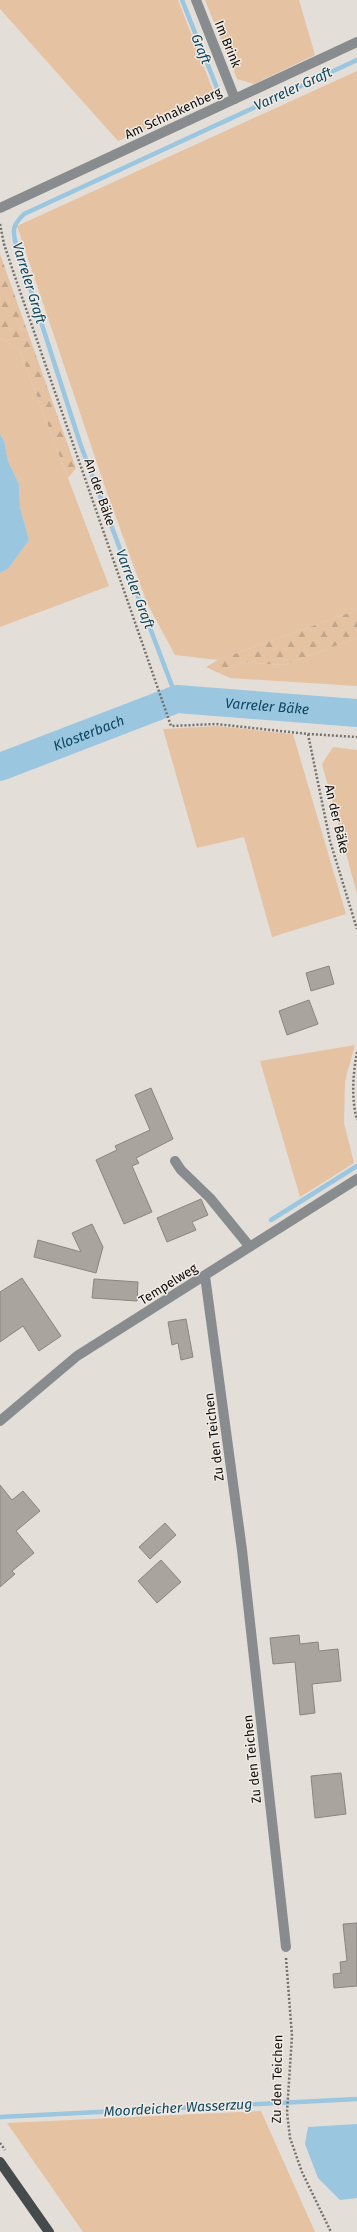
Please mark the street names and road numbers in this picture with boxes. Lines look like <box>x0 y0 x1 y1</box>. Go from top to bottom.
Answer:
street label: Im Brink <box>212 18 244 70</box>
street label: Am Schnakenberg <box>122 84 224 142</box>
street label: An der Bäke <box>81 456 119 528</box>
street label: An der Bäke <box>322 783 352 855</box>
street label: Tempelweg <box>136 1260 200 1308</box>
street label: Zu den Teichen <box>201 1392 227 1482</box>
street label: Zu den Teichen <box>240 1714 264 1804</box>
street label: Zu den Teichen <box>269 2034 285 2124</box>

